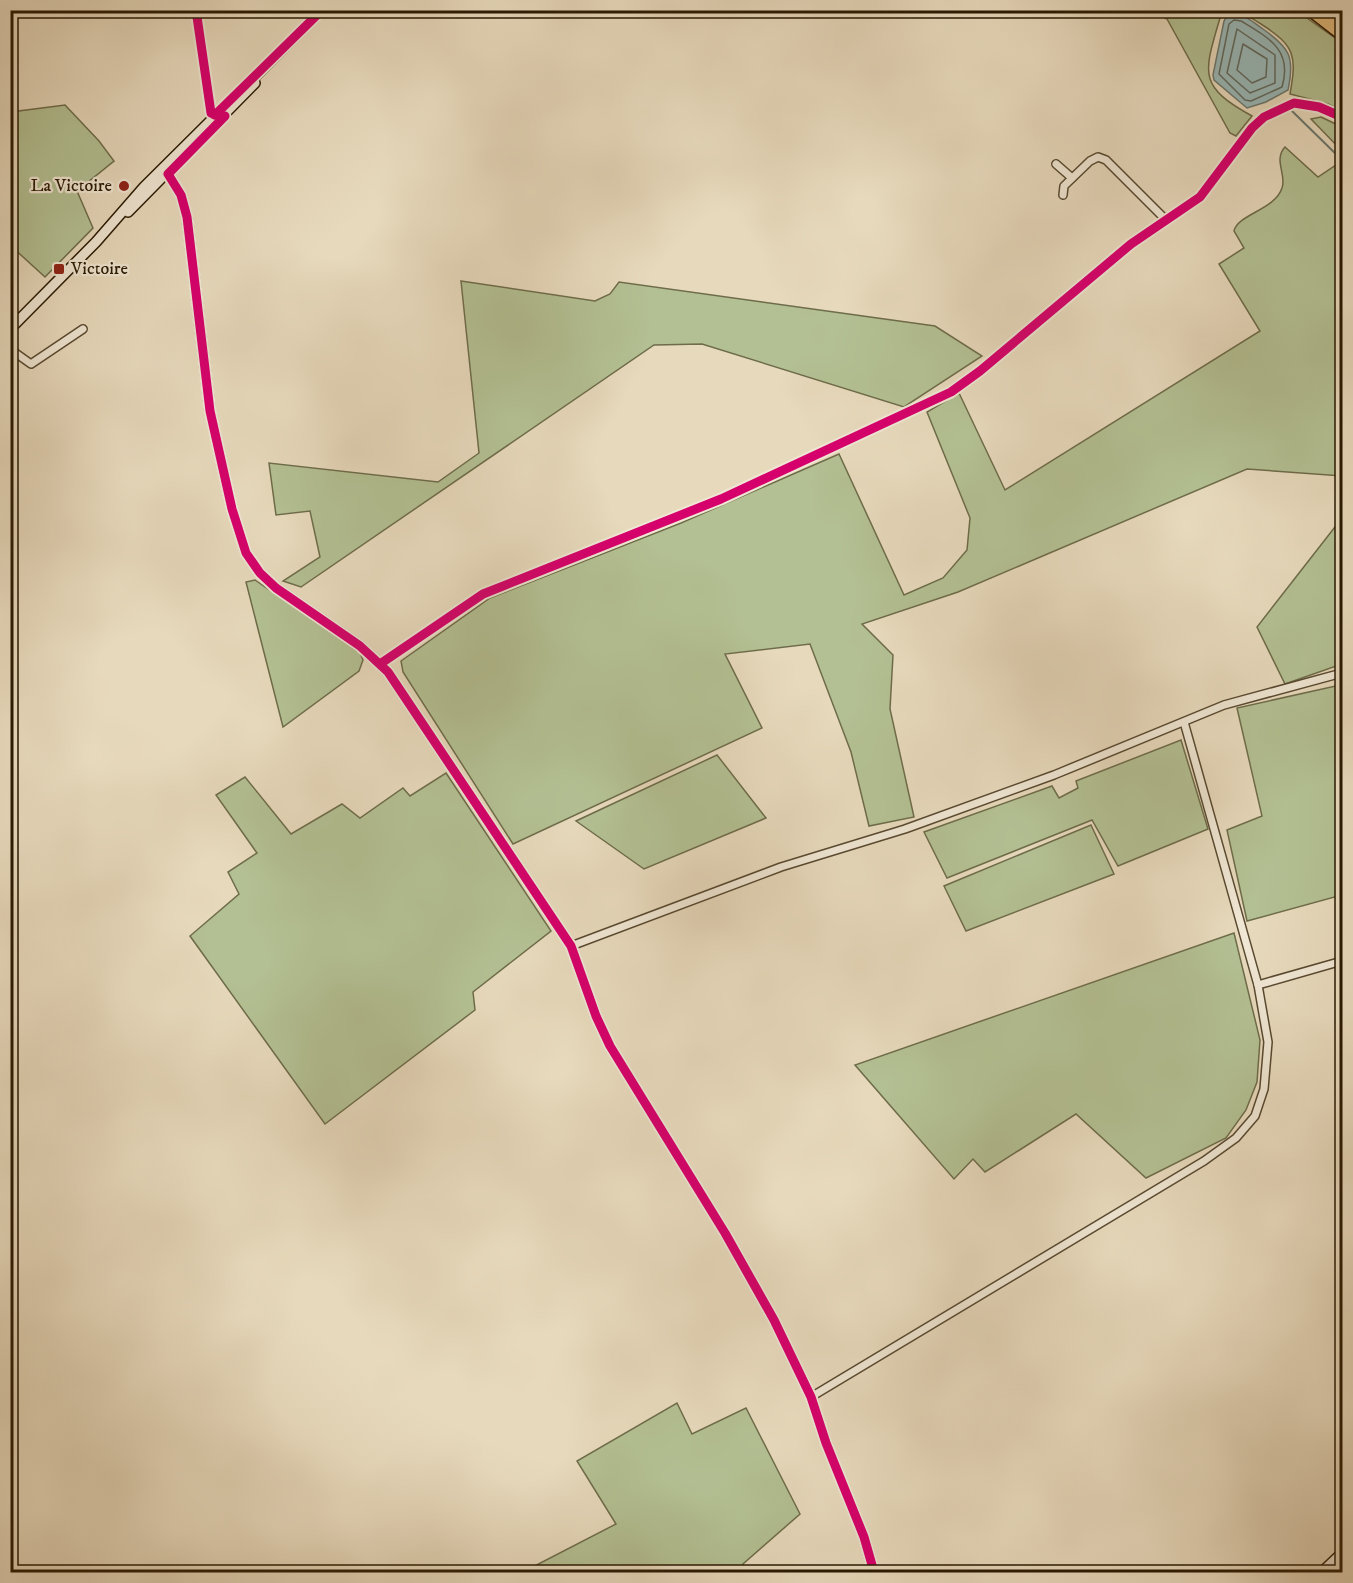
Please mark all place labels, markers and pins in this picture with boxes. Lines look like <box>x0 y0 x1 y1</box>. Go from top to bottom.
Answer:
place label: La Victoire <box>31 175 112 197</box>
marker: La Victoire <box>117 179 131 193</box>
place label: Victoire <box>70 258 128 280</box>
marker: Victoire <box>52 262 66 276</box>

